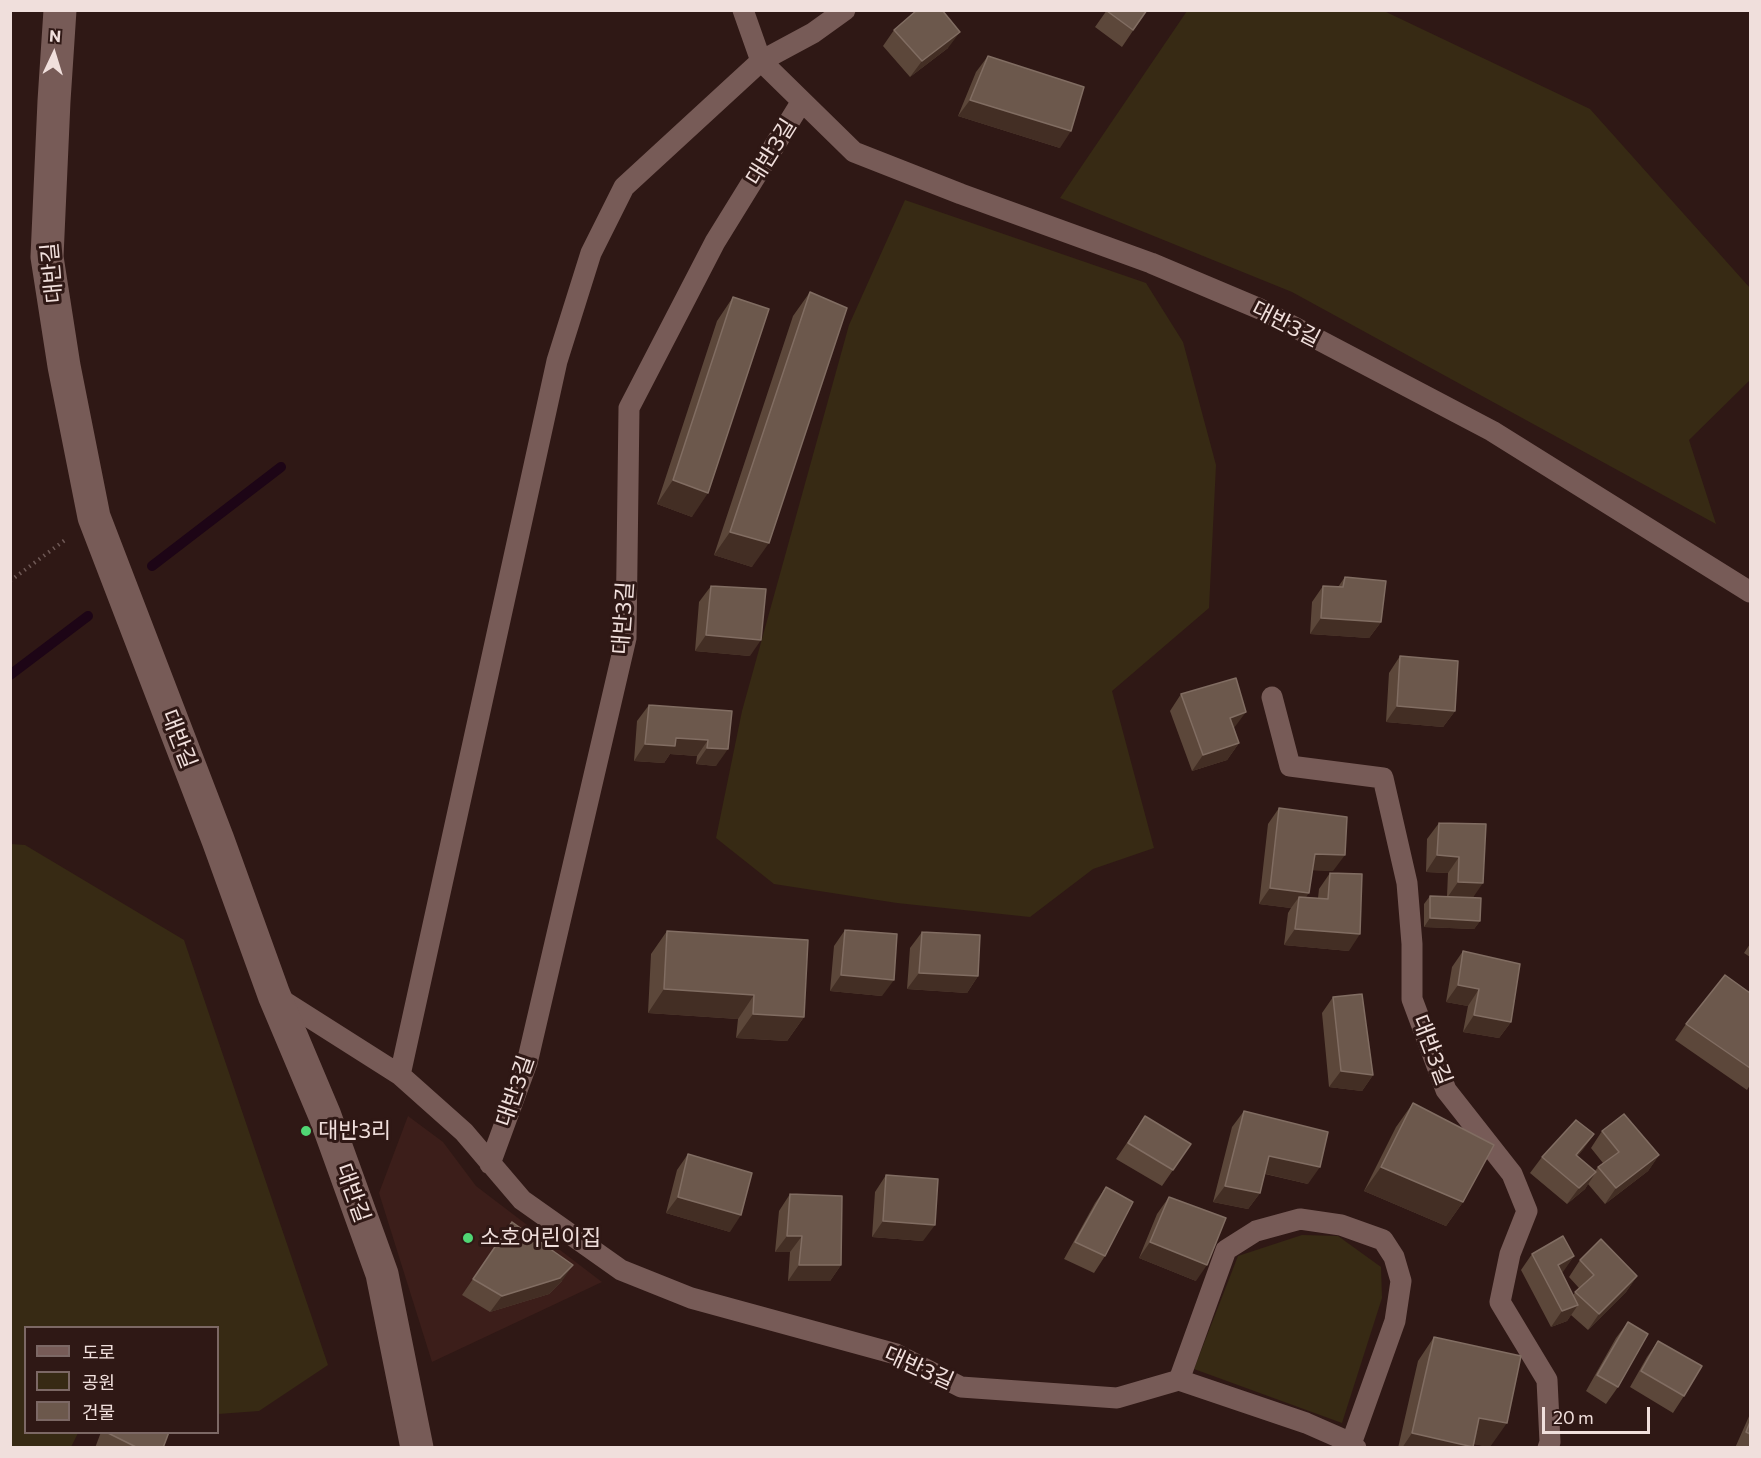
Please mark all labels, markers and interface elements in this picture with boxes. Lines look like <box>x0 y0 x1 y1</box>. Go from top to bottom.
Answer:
north arrow <box>24 24 84 84</box>
text: N <box>49 26 62 45</box>
street label: 대반3길 <box>740 114 802 190</box>
street label: 대반길 <box>36 242 68 304</box>
street label: 대반3길 <box>1247 296 1325 352</box>
street label: 대반3길 <box>607 581 639 655</box>
street label: 대반길 <box>156 706 202 772</box>
street label: 대반3길 <box>1407 1011 1457 1089</box>
street label: 대반3길 <box>491 1052 539 1130</box>
place label: 대반3리 <box>318 1118 391 1144</box>
marker: 대반3리 <box>299 1124 313 1138</box>
street label: 대반길 <box>330 1160 376 1226</box>
place label: 소호어린이집 <box>480 1225 601 1251</box>
marker: 소호어린이집 <box>461 1231 475 1245</box>
legend <box>24 1326 219 1434</box>
text: 도로 <box>82 1341 115 1363</box>
street label: 대반3길 <box>880 1341 958 1395</box>
text: 공원 <box>82 1371 115 1393</box>
scale bar <box>1545 1395 1653 1433</box>
text: 건물 <box>82 1401 115 1423</box>
text: 20 m <box>1553 1406 1594 1428</box>

